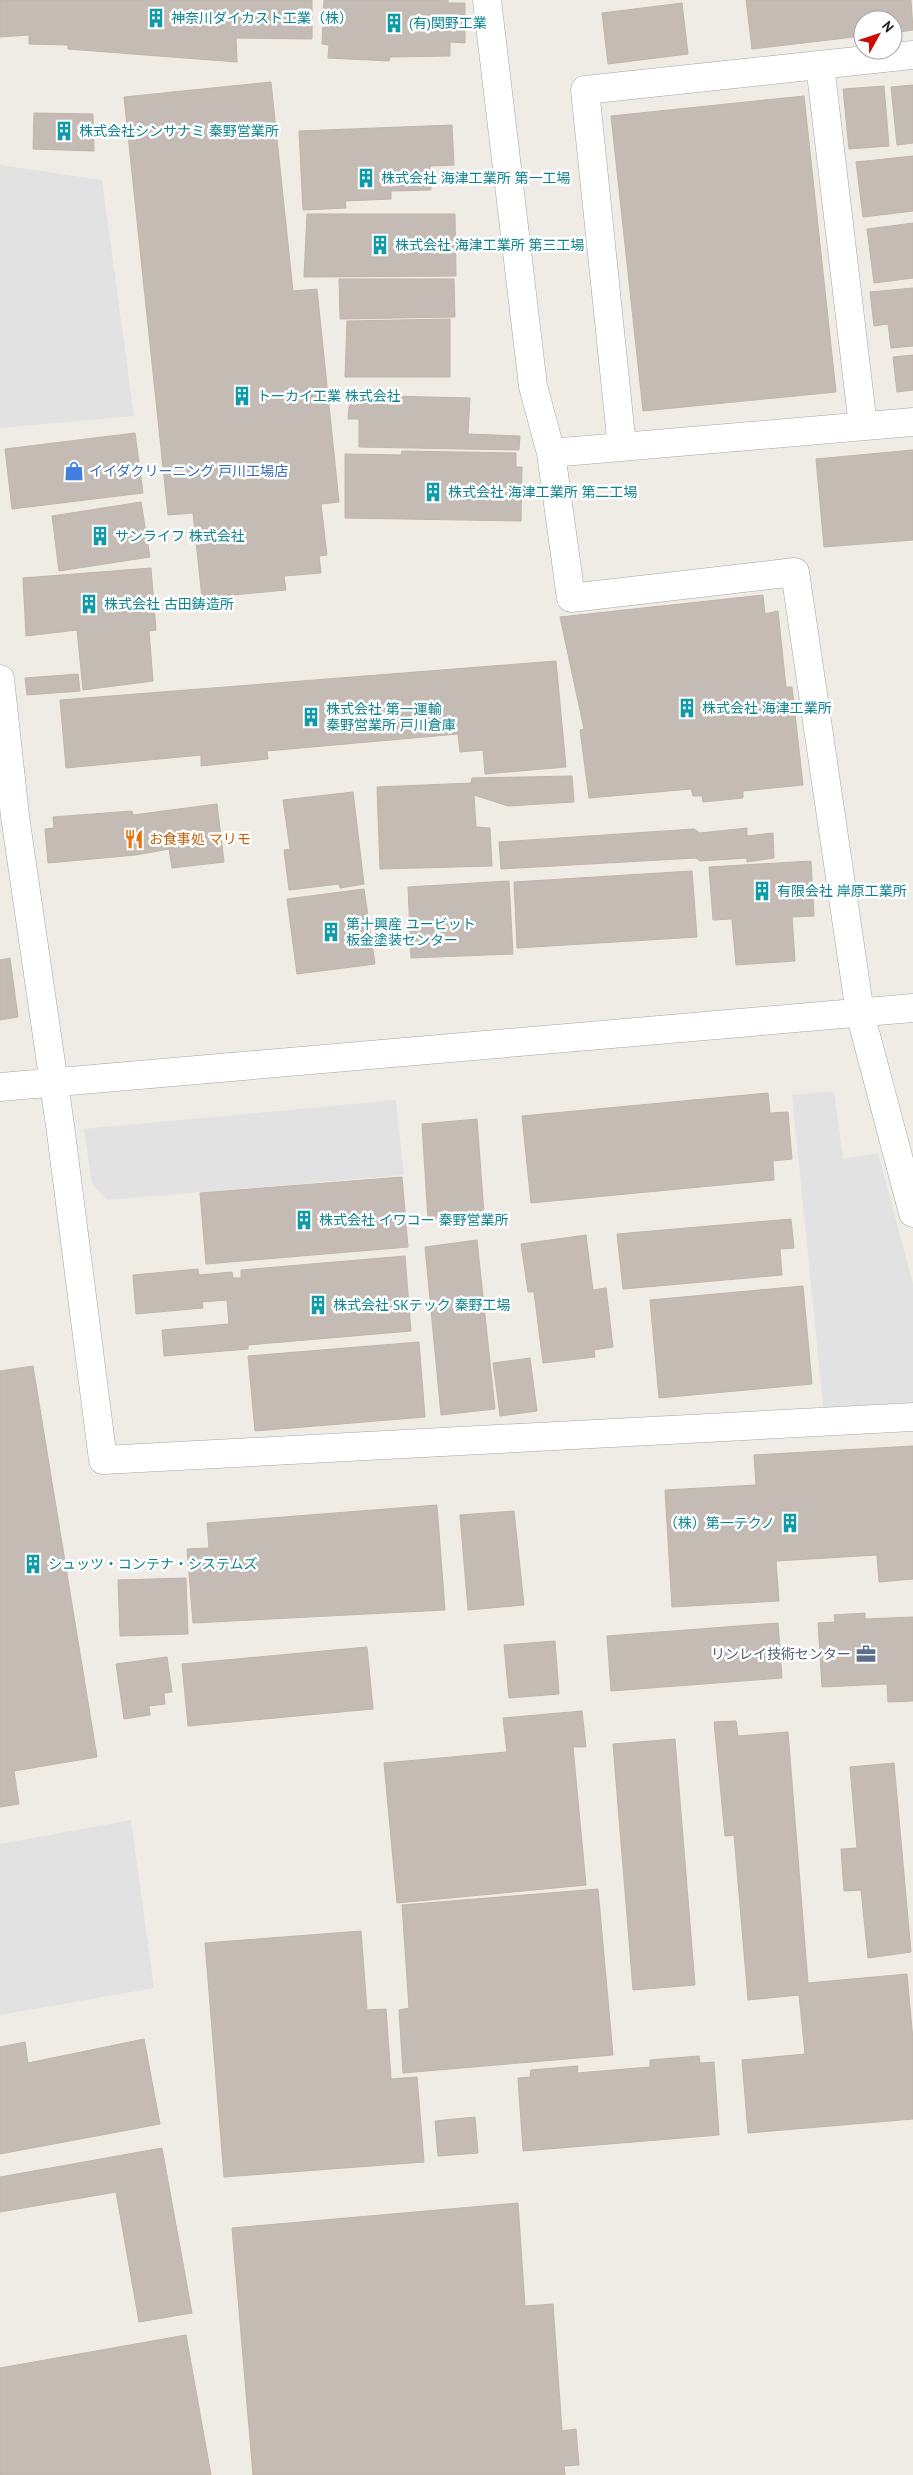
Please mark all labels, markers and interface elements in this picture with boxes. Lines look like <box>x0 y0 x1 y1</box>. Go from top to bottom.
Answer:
building icon: 神奈川ダイカスト工業（株） <box>145 7 167 29</box>
place label: 神奈川ダイカスト工業（株） <box>171 9 353 27</box>
north arrow <box>853 10 903 60</box>
building icon: (有)関野工業 <box>383 12 405 34</box>
place label: (有)関野工業 <box>409 14 487 32</box>
text: N <box>878 17 898 36</box>
building icon: 株式会社シンサナミ 秦野営業所 <box>53 120 75 142</box>
place label: 株式会社シンサナミ 秦野営業所 <box>79 122 279 140</box>
building icon: 株式会社 海津工業所 第一工場 <box>355 167 377 189</box>
place label: 株式会社 海津工業所 第一工場 <box>381 169 570 187</box>
building icon: 株式会社 海津工業所 第三工場 <box>369 234 391 256</box>
place label: 株式会社 海津工業所 第三工場 <box>395 236 584 254</box>
building icon: トーカイ工業 株式会社 <box>231 385 253 407</box>
place label: トーカイ工業 株式会社 <box>257 387 401 405</box>
shop icon: イイダクリーニング 戸川工場店 <box>63 460 85 482</box>
place label: イイダクリーニング 戸川工場店 <box>89 462 288 480</box>
building icon: 株式会社 海津工業所 第二工場 <box>422 481 444 503</box>
place label: 株式会社 海津工業所 第二工場 <box>448 483 637 501</box>
building icon: サンライフ 株式会社 <box>89 525 111 547</box>
place label: サンライフ 株式会社 <box>115 527 245 545</box>
building icon: 株式会社 古田鋳造所 <box>78 593 100 615</box>
place label: 株式会社 古田鋳造所 <box>104 595 234 613</box>
building icon: 株式会社 海津工業所 <box>676 697 698 719</box>
place label: 株式会社 海津工業所 <box>702 699 832 717</box>
place label: 株式会社 第一運輸 秦野営業所 戸川倉庫 <box>326 700 456 734</box>
building icon: 株式会社 第一運輸 秦野営業所 戸川倉庫 <box>300 706 322 728</box>
restaurant icon: お食事処 マリモ <box>123 828 145 850</box>
place label: お食事処 マリモ <box>149 830 251 848</box>
building icon: 有限会社 岸原工業所 <box>751 880 773 902</box>
place label: 有限会社 岸原工業所 <box>777 882 907 900</box>
place label: 第十興産 ユービット 板金塗装センター <box>346 915 476 949</box>
building icon: 第十興産 ユービット 板金塗装センター <box>320 921 342 943</box>
building icon: 株式会社 イワコー 秦野営業所 <box>293 1209 315 1231</box>
place label: 株式会社 イワコー 秦野営業所 <box>319 1211 508 1229</box>
building icon: 株式会社 SKテック 秦野工場 <box>307 1294 329 1316</box>
place label: 株式会社 SKテック 秦野工場 <box>333 1296 510 1314</box>
building icon: （株）第一テクノ <box>779 1512 801 1534</box>
place label: （株）第一テクノ <box>664 1514 775 1532</box>
building icon: シュッツ・コンテナ・システムズ <box>22 1553 44 1575</box>
place label: シュッツ・コンテナ・システムズ <box>48 1555 258 1573</box>
office icon: リンレイ技術センター <box>855 1643 877 1665</box>
place label: リンレイ技術センター <box>711 1645 851 1663</box>

